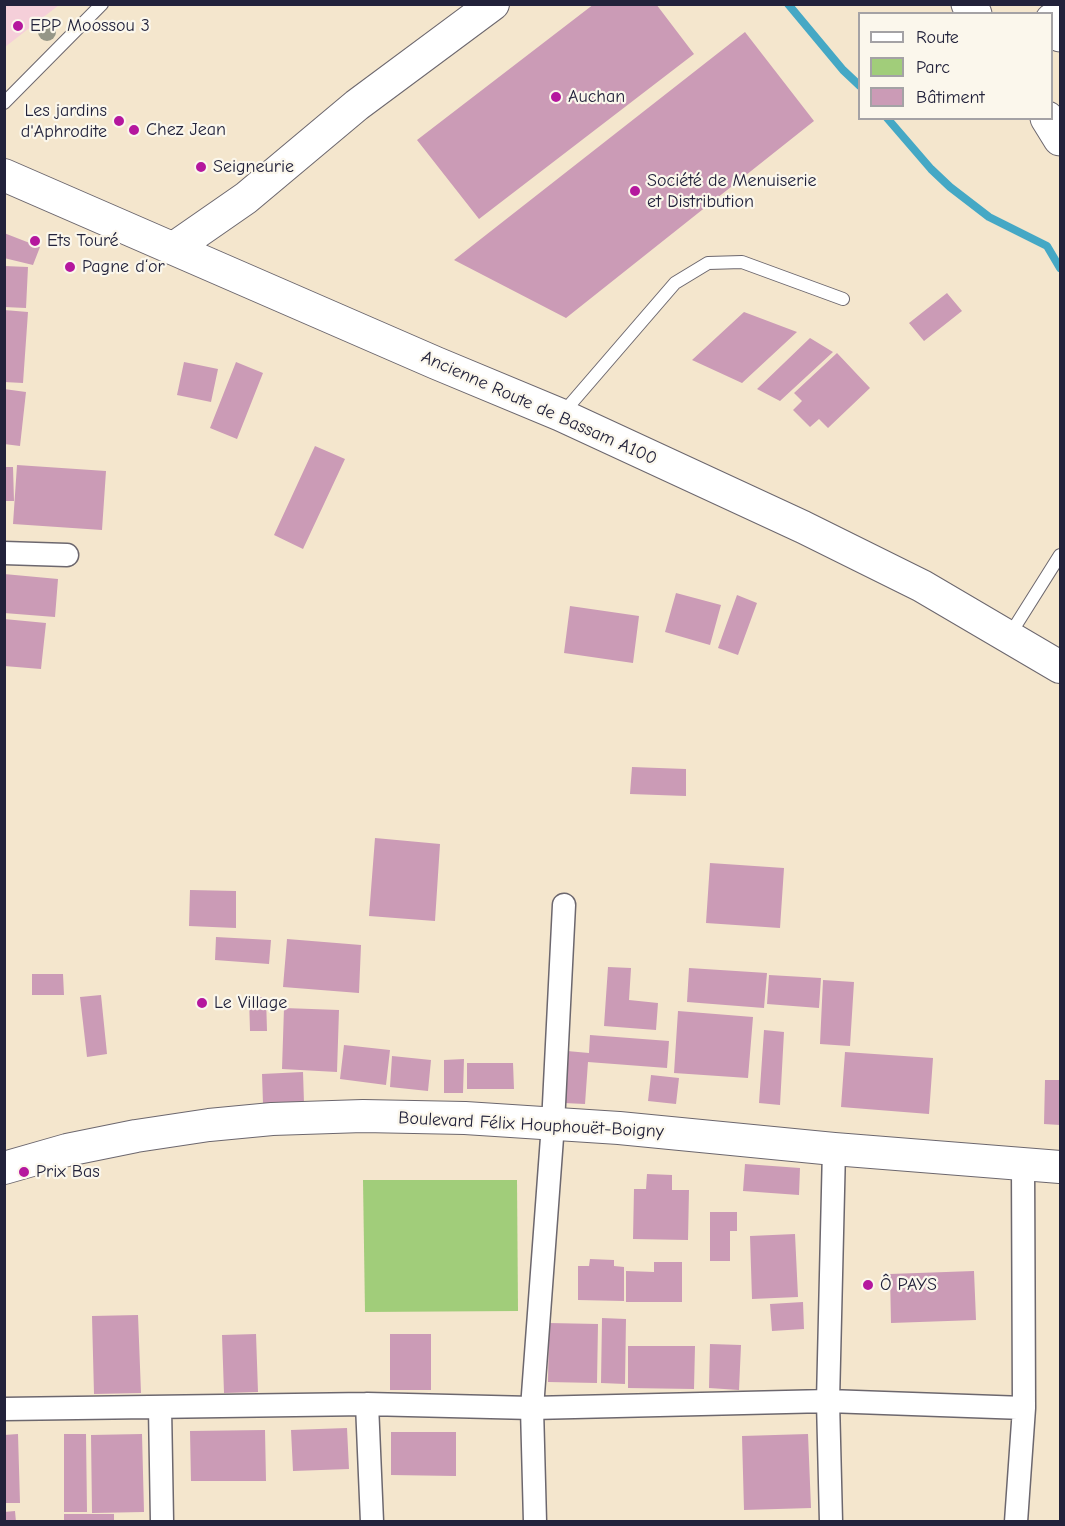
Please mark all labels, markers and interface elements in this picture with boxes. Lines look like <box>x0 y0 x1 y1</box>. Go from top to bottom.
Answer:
legend <box>858 12 1053 120</box>
place label: EPP Moossou 3 <box>30 15 150 37</box>
marker: EPP Moossou 3 <box>11 19 25 33</box>
text: Route <box>916 27 959 48</box>
text: Parc <box>916 57 950 78</box>
place label: Auchan <box>568 86 625 108</box>
text: Bâtiment <box>916 87 985 108</box>
marker: Auchan <box>549 90 563 104</box>
place label: Les jardins d'Aphrodite <box>21 100 107 142</box>
marker: Les jardins d'Aphrodite <box>112 114 126 128</box>
place label: Chez Jean <box>146 119 226 141</box>
marker: Chez Jean <box>127 123 141 137</box>
place label: Seigneurie <box>213 156 294 178</box>
marker: Seigneurie <box>194 160 208 174</box>
place label: Société de Menuiserie et Distribution <box>647 170 817 213</box>
marker: Société de Menuiserie et Distribution <box>628 184 642 198</box>
place label: Ets Touré <box>47 230 119 252</box>
marker: Ets Touré <box>28 234 42 248</box>
place label: Pagne d‘or <box>82 256 165 278</box>
marker: Pagne d‘or <box>63 260 77 274</box>
street label: Ancienne Route de Bassam A100 <box>418 346 660 470</box>
place label: Le Village <box>214 992 287 1014</box>
marker: Le Village <box>195 996 209 1010</box>
street label: Boulevard Félix Houphouët-Boigny <box>398 1107 664 1143</box>
place label: Prix Bas <box>36 1161 100 1183</box>
marker: Prix Bas <box>17 1165 31 1179</box>
place label: Ô PAYS <box>880 1274 937 1296</box>
marker: Ô PAYS <box>861 1278 875 1292</box>

